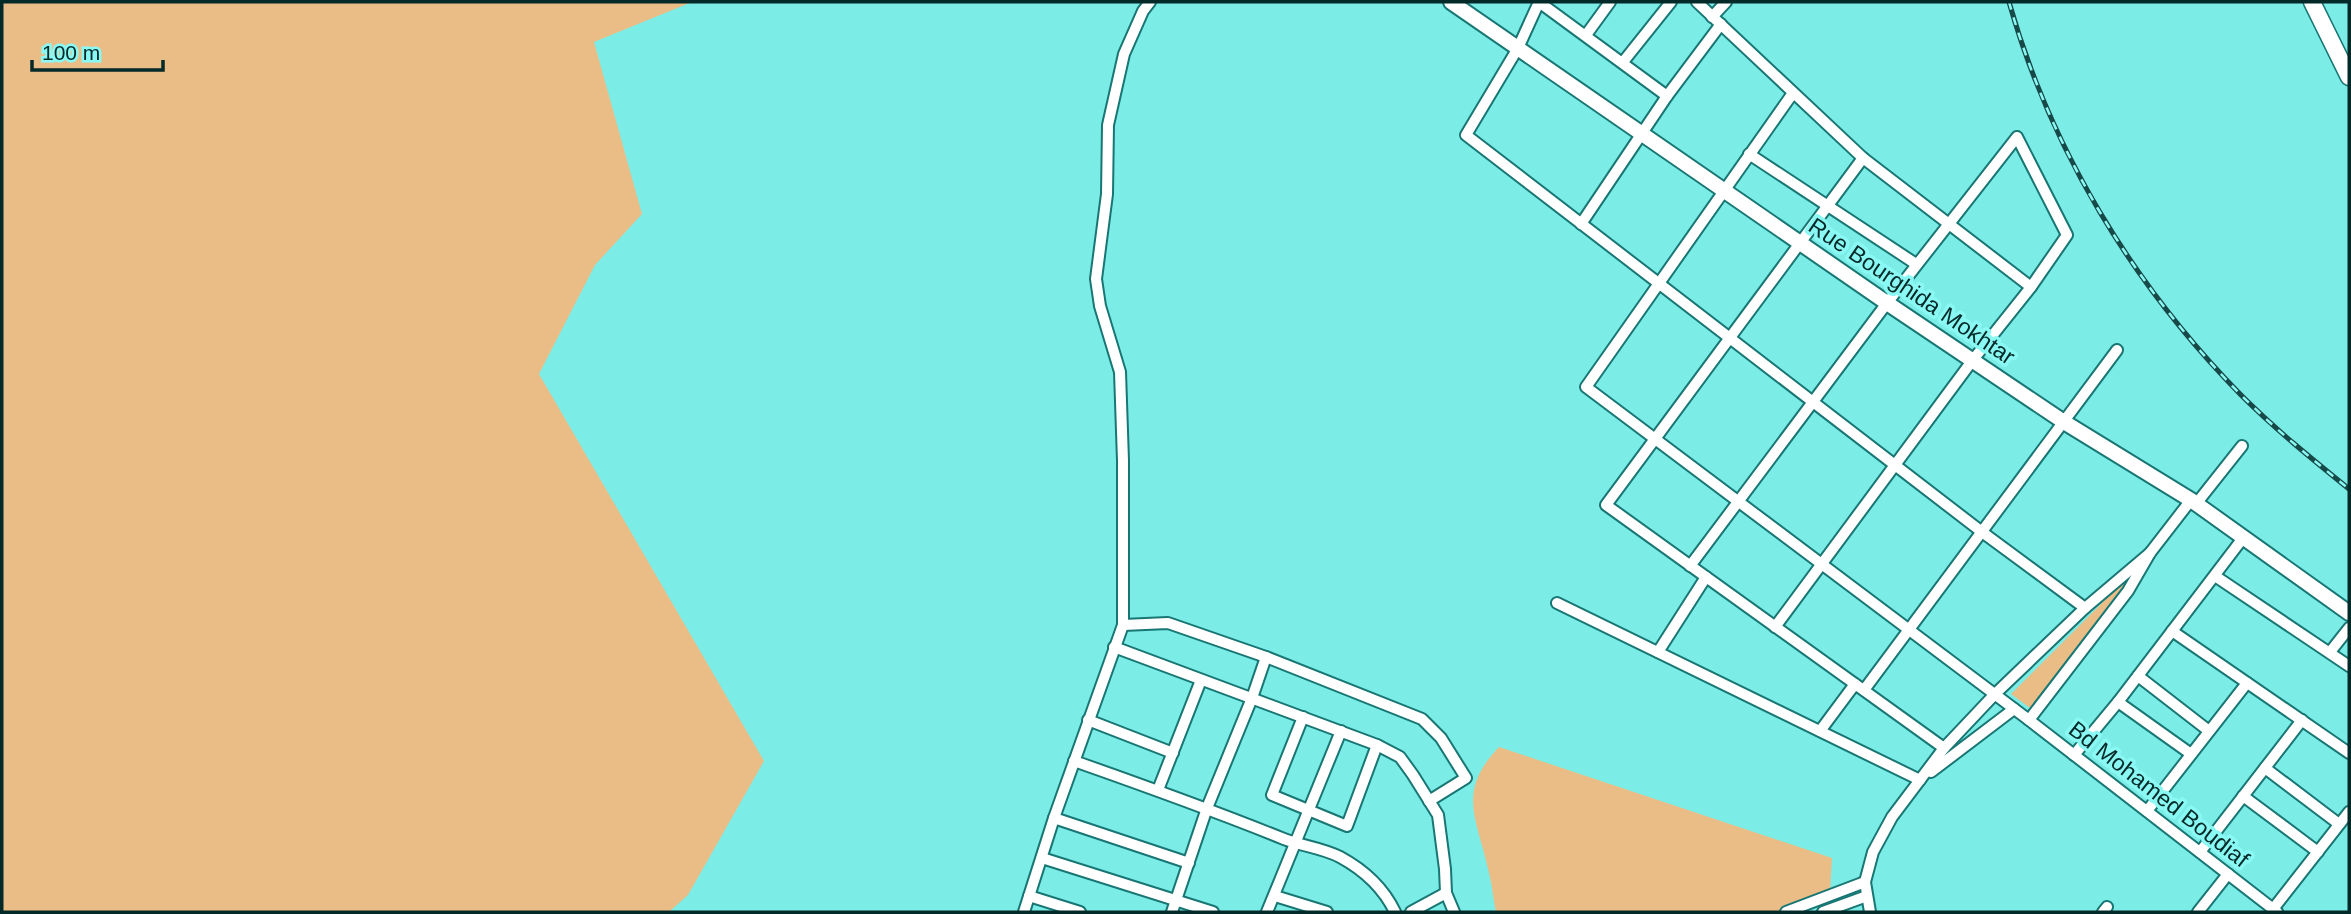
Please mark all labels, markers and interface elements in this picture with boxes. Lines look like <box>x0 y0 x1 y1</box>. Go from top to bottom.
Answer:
scale bar <box>32 28 163 72</box>
text: 100 m <box>42 41 100 64</box>
street label: Rue Bourghida Mokhtar <box>1804 212 2020 370</box>
street label: Bd Mohamed Boudiaf <box>2064 716 2255 873</box>

